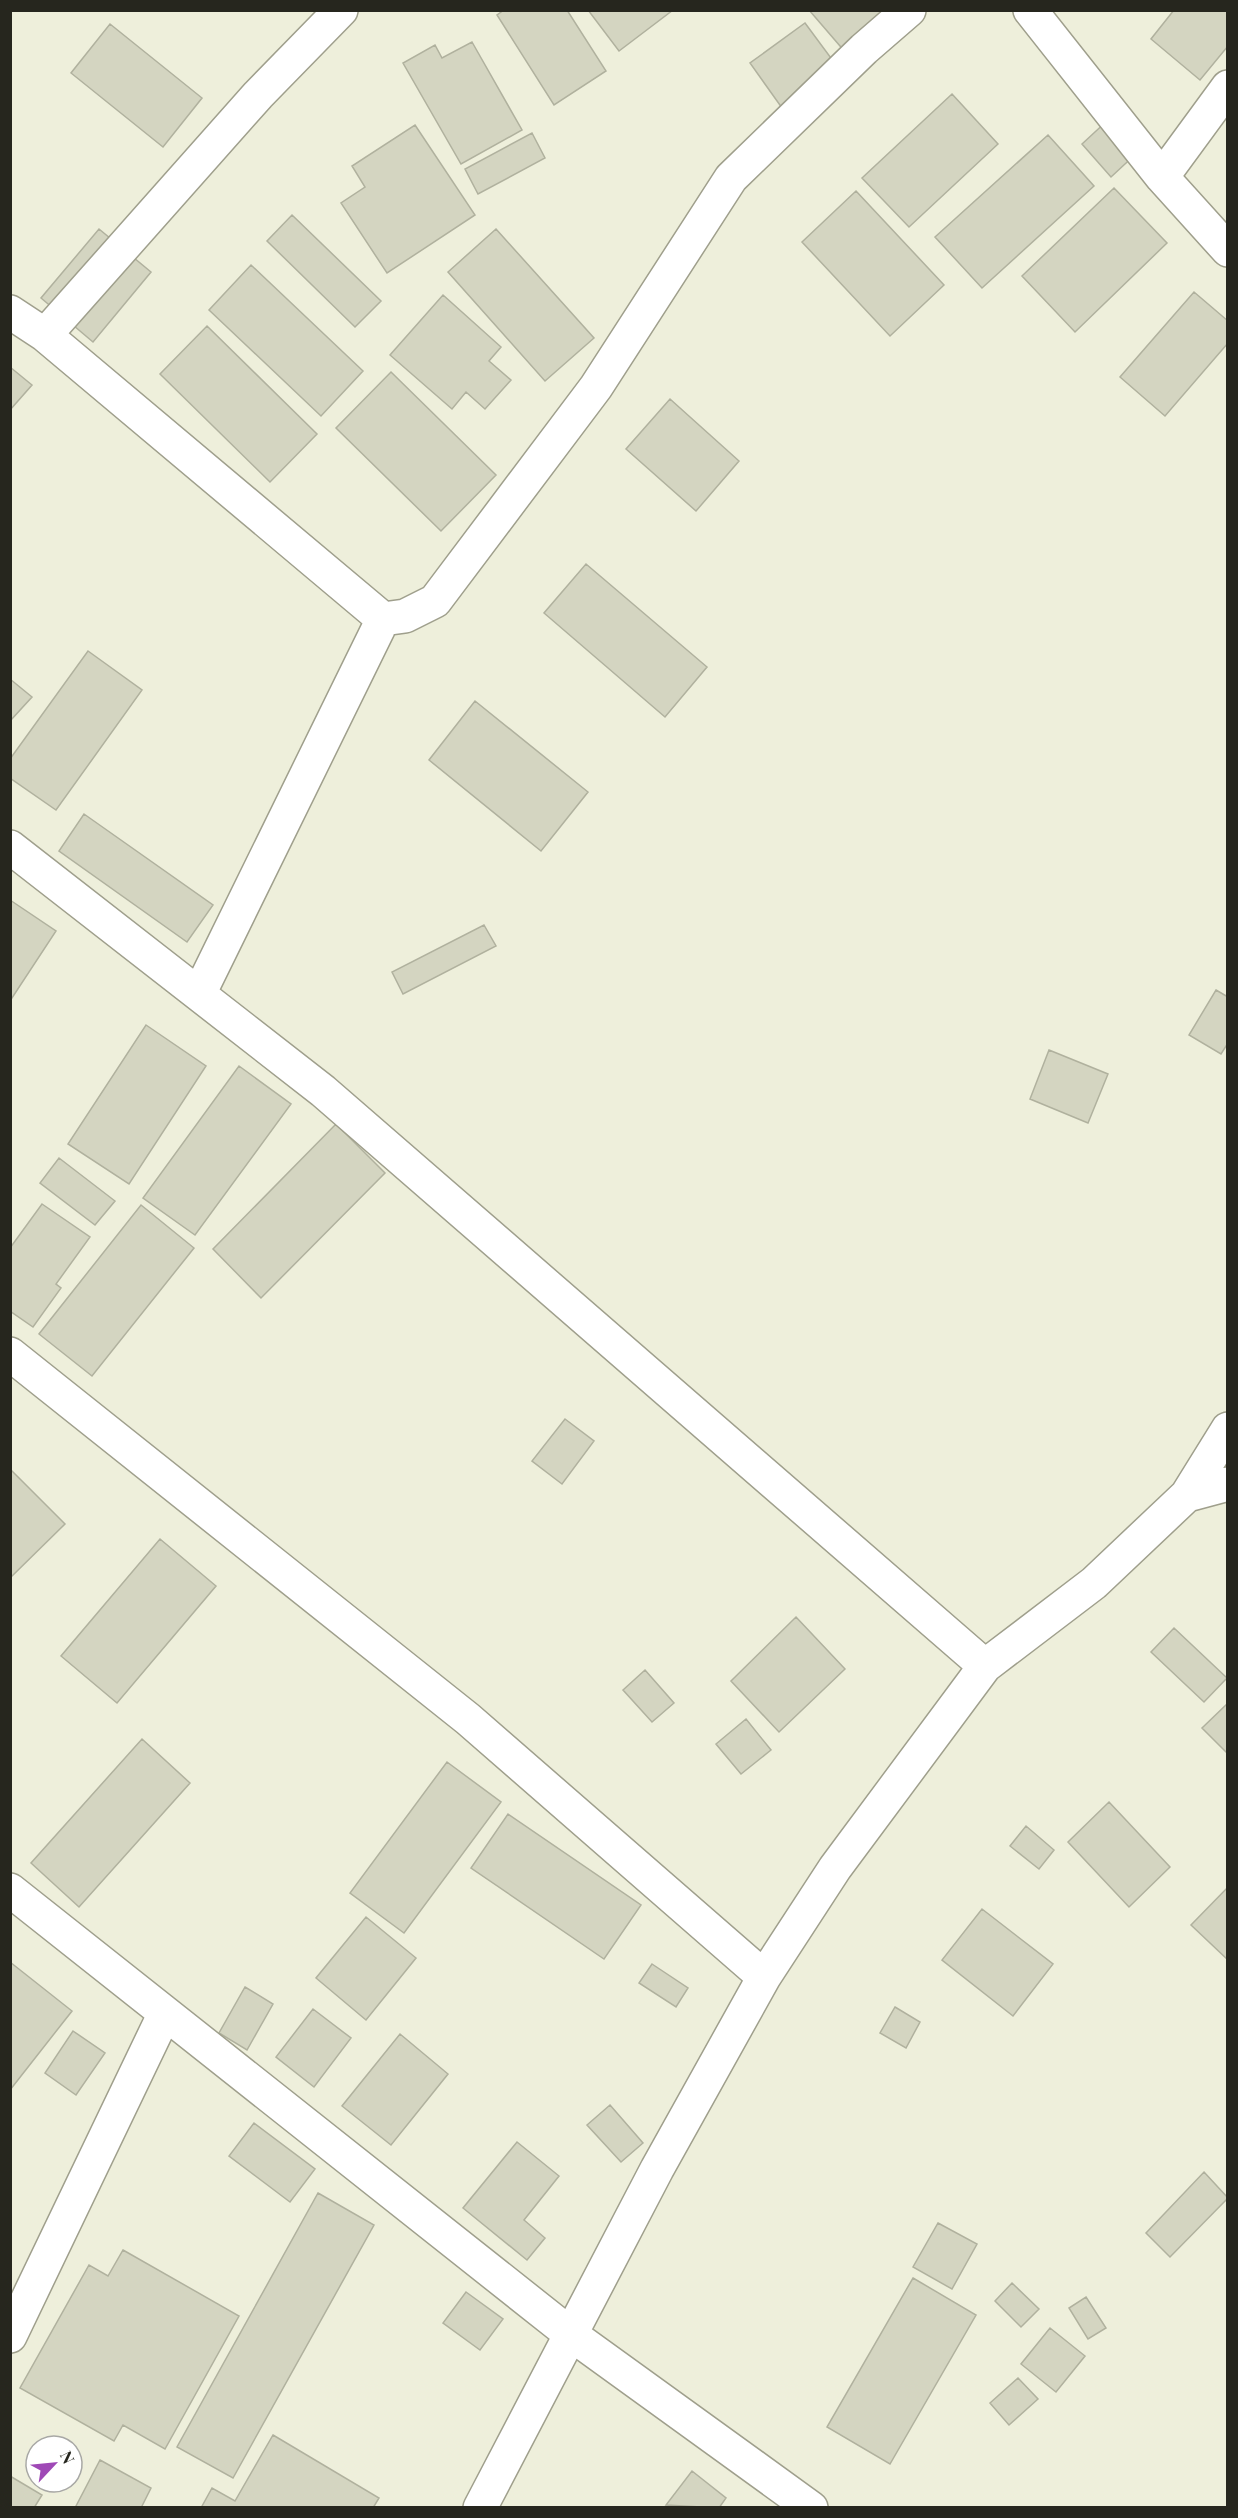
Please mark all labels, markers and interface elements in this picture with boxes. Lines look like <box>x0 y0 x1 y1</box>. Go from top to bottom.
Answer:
north arrow <box>24 2434 84 2494</box>
text: N <box>56 2447 80 2467</box>

